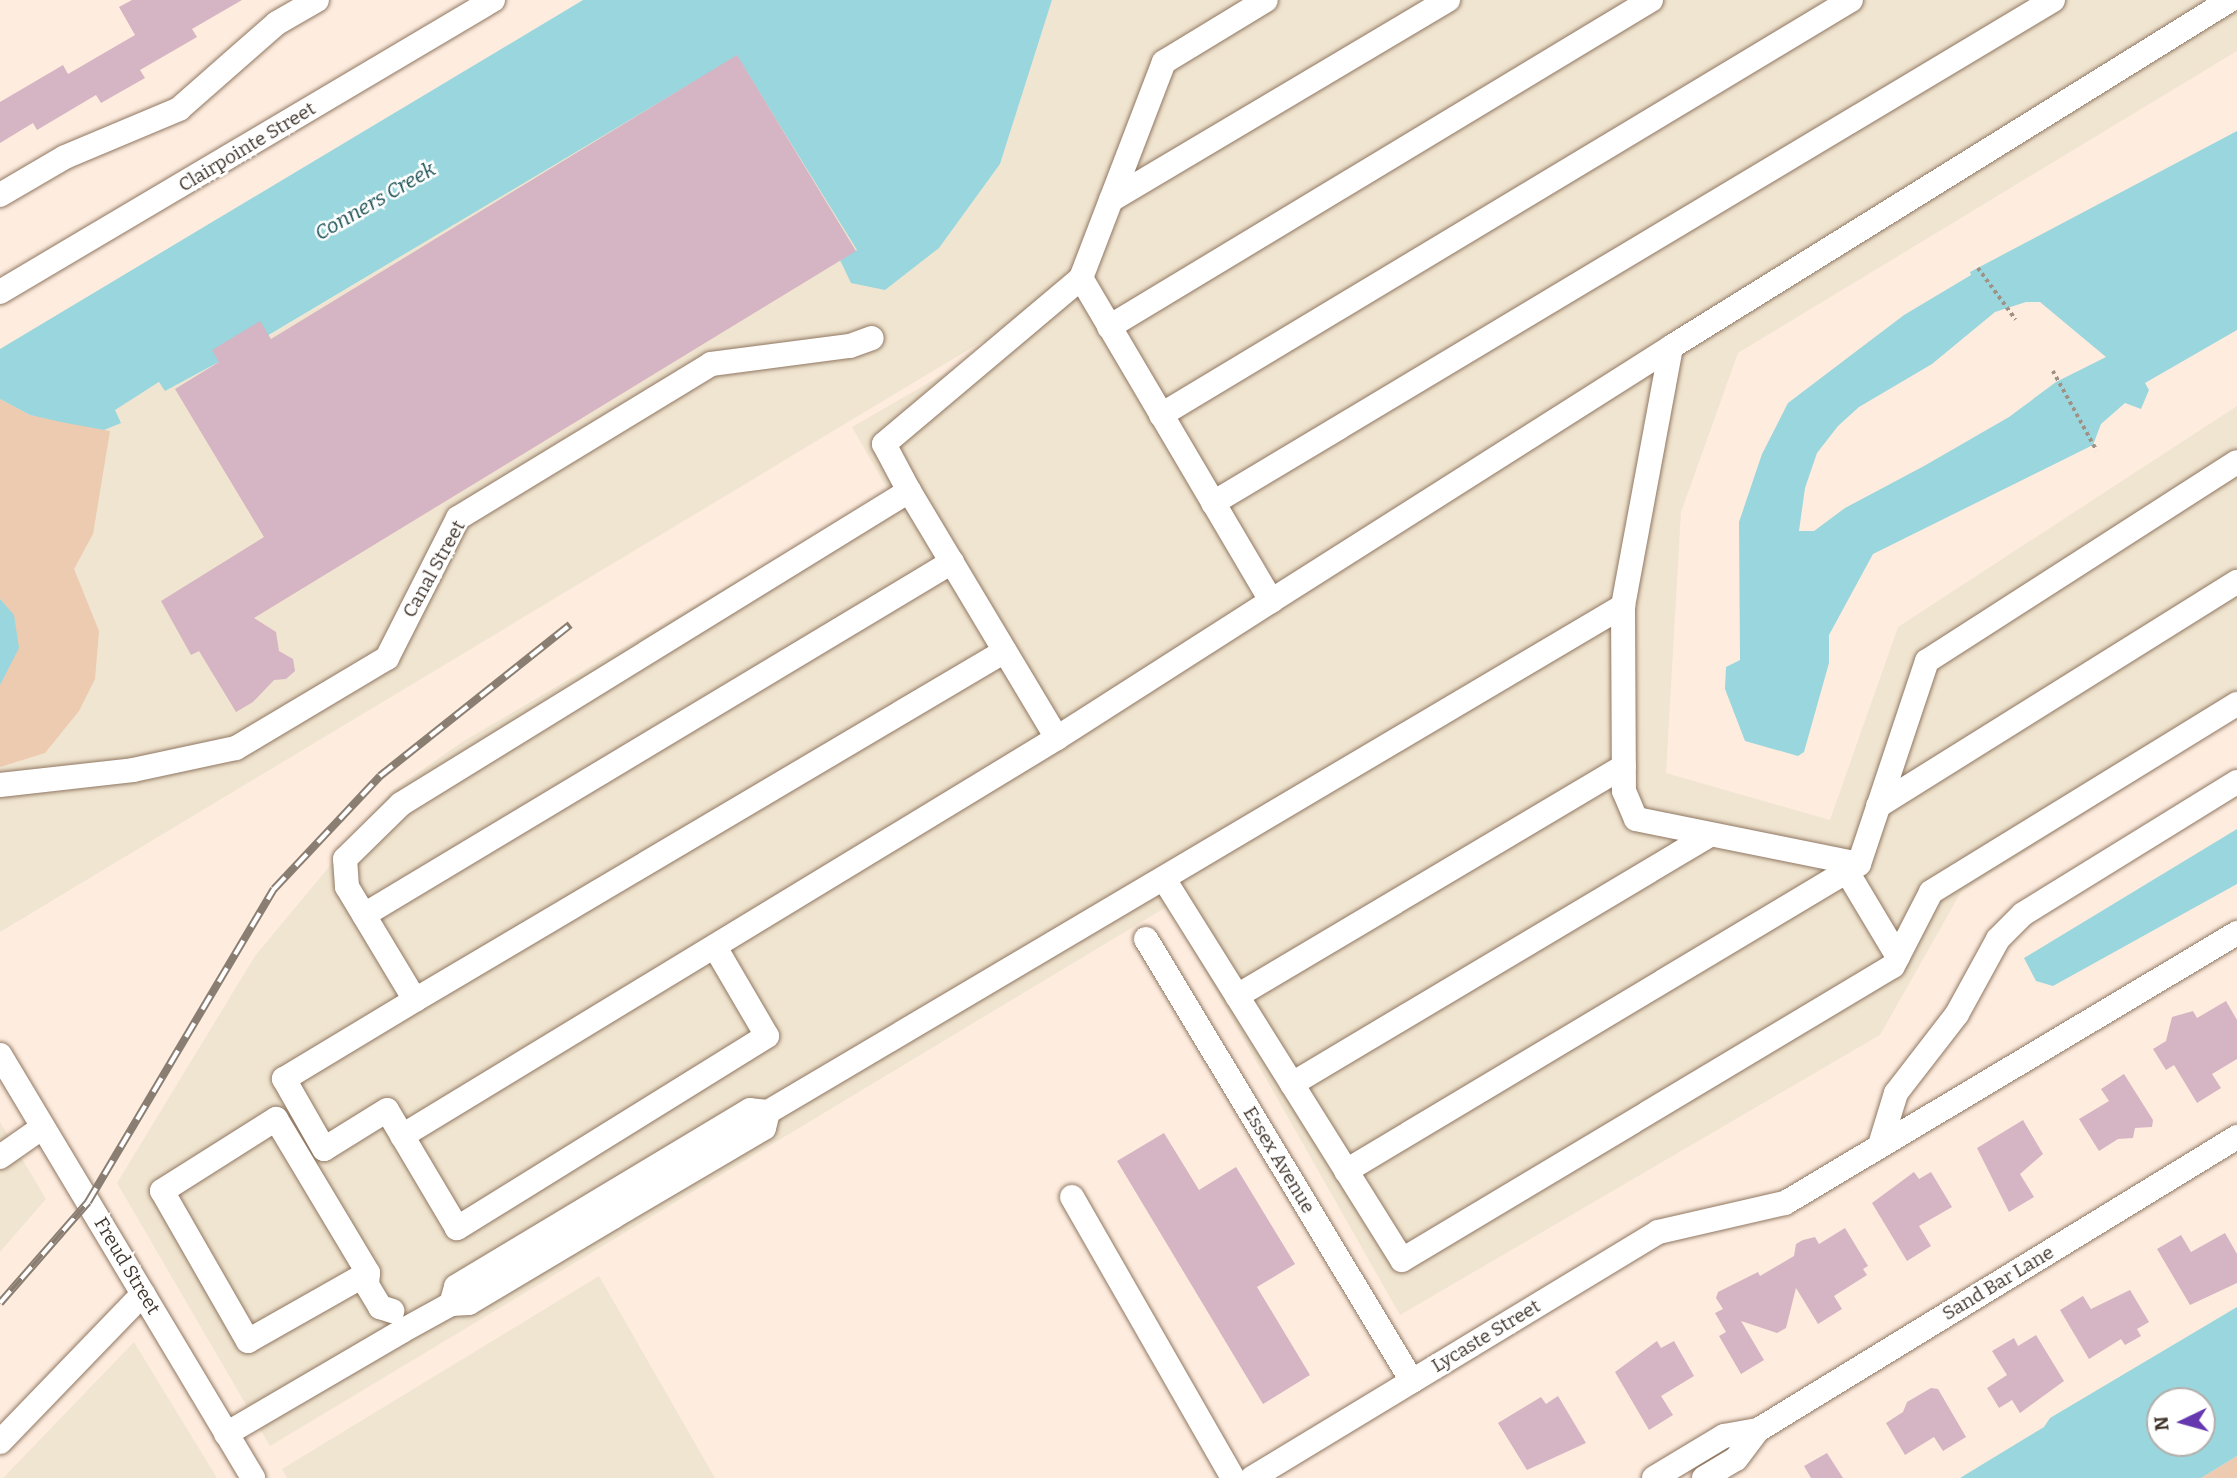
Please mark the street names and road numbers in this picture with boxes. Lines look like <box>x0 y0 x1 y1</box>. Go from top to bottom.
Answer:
street label: Clairpointe Street <box>174 97 320 197</box>
street label: Canal Street <box>398 516 470 622</box>
street label: Essex Avenue <box>1238 1102 1320 1218</box>
street label: Freud Street <box>89 1213 165 1319</box>
street label: Sand Bar Lane <box>1938 1241 2058 1325</box>
street label: Lycaste Street <box>1428 1295 1544 1377</box>

